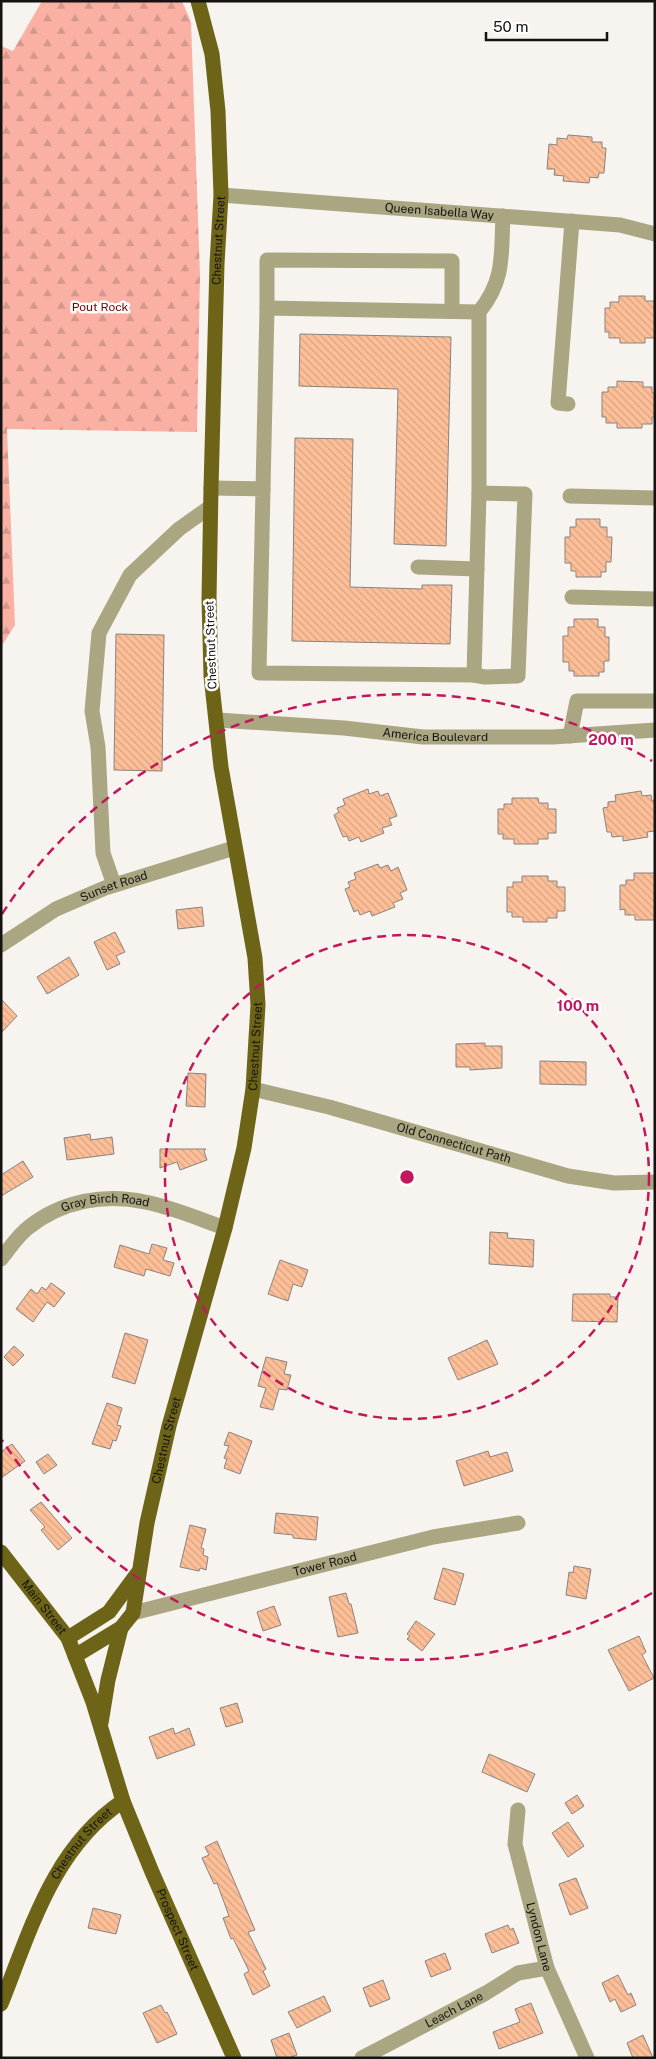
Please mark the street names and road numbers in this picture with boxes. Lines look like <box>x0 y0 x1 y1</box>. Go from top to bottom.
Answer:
street label: Chestnut Street <box>209 195 228 285</box>
street label: Queen Isabella Way <box>384 200 495 223</box>
street label: Chestnut Street <box>202 600 220 690</box>
street label: America Boulevard <box>382 725 488 744</box>
street label: Sunset Road <box>78 868 149 905</box>
street label: Chestnut Street <box>246 1001 265 1091</box>
street label: Old Connecticut Path <box>395 1120 513 1166</box>
street label: Gray Birch Road <box>59 1191 151 1215</box>
street label: Chestnut Street <box>149 1395 184 1485</box>
street label: Tower Road <box>292 1550 358 1579</box>
street label: Main Street <box>18 1577 70 1638</box>
street label: Chestnut Street <box>48 1804 115 1882</box>
street label: Prospect Street <box>153 1887 202 1973</box>
street label: Lyndon Lane <box>523 1901 555 1973</box>
street label: Leach Lane <box>423 1989 486 2031</box>

